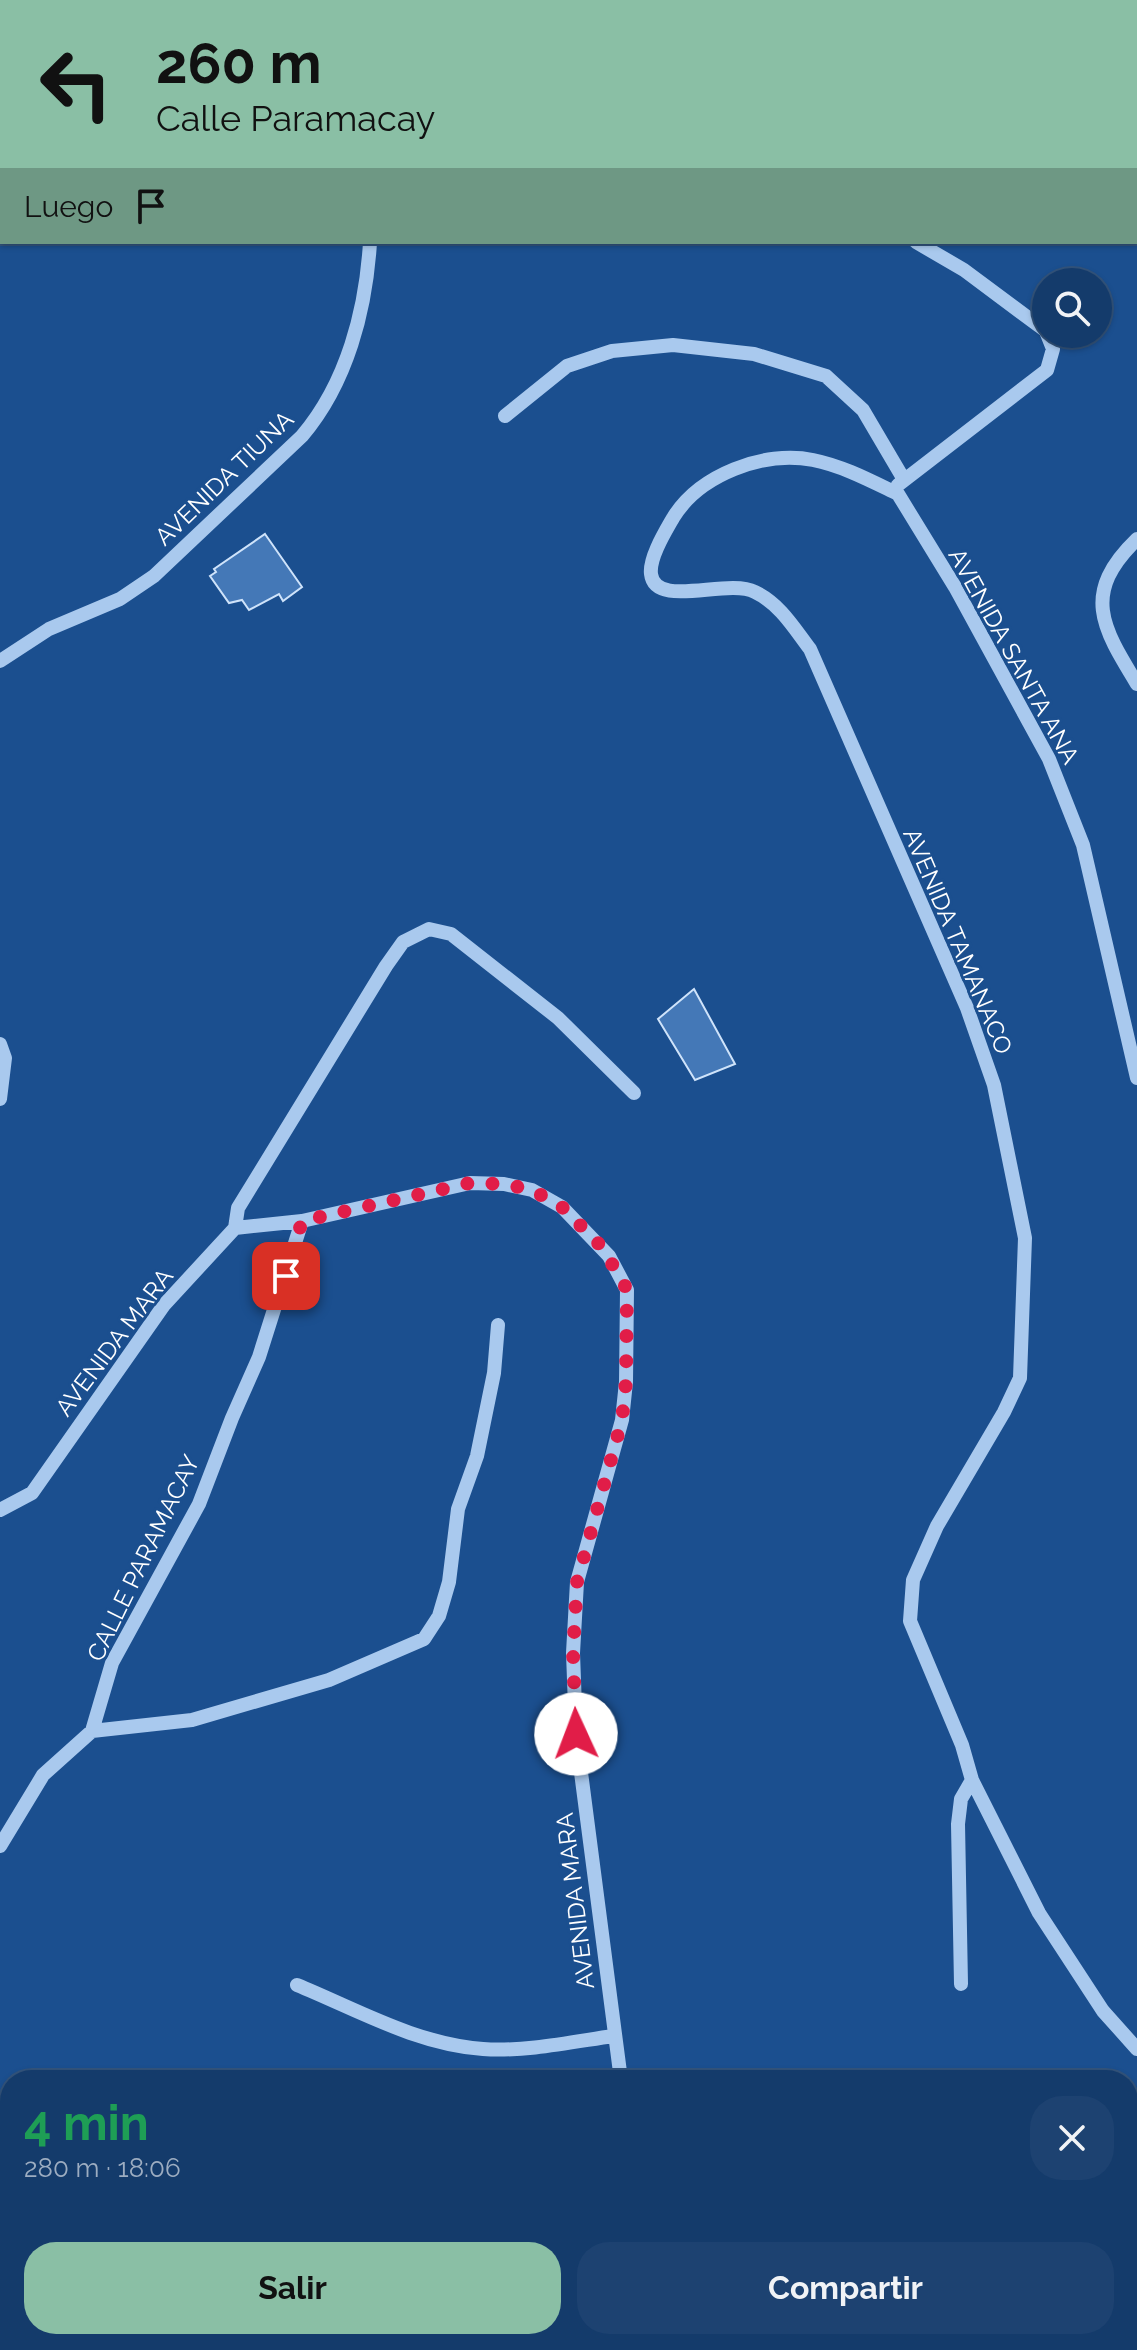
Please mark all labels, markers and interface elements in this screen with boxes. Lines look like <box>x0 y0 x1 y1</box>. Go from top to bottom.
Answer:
text: 260 m <box>156 30 322 96</box>
icon: left <box>24 32 128 136</box>
text: Calle Paramacay <box>156 97 435 139</box>
icon: arrive <box>129 184 173 228</box>
text: Luego <box>24 189 113 224</box>
map controls <box>1032 268 1112 348</box>
button: search <box>1032 268 1112 348</box>
street label: AVENIDA TIUNA <box>149 405 299 551</box>
street label: AVENIDA SANTA ANA <box>943 543 1085 769</box>
street label: AVENIDA TAMANACO <box>897 824 1019 1058</box>
pin <box>252 1242 320 1310</box>
icon: arrive <box>264 1254 308 1298</box>
street label: AVENIDA MARA <box>49 1262 179 1422</box>
street label: CALLE PARAMACAY <box>80 1450 206 1666</box>
position arrow <box>534 1692 618 1776</box>
street label: AVENIDA MARA <box>550 1811 600 1991</box>
text: 4 min <box>24 2095 149 2151</box>
button: close <box>1030 2096 1114 2180</box>
text: 280 m · 18:06 <box>24 2153 181 2183</box>
button: Salir <box>24 2242 561 2334</box>
button: Compartir <box>577 2242 1114 2334</box>

